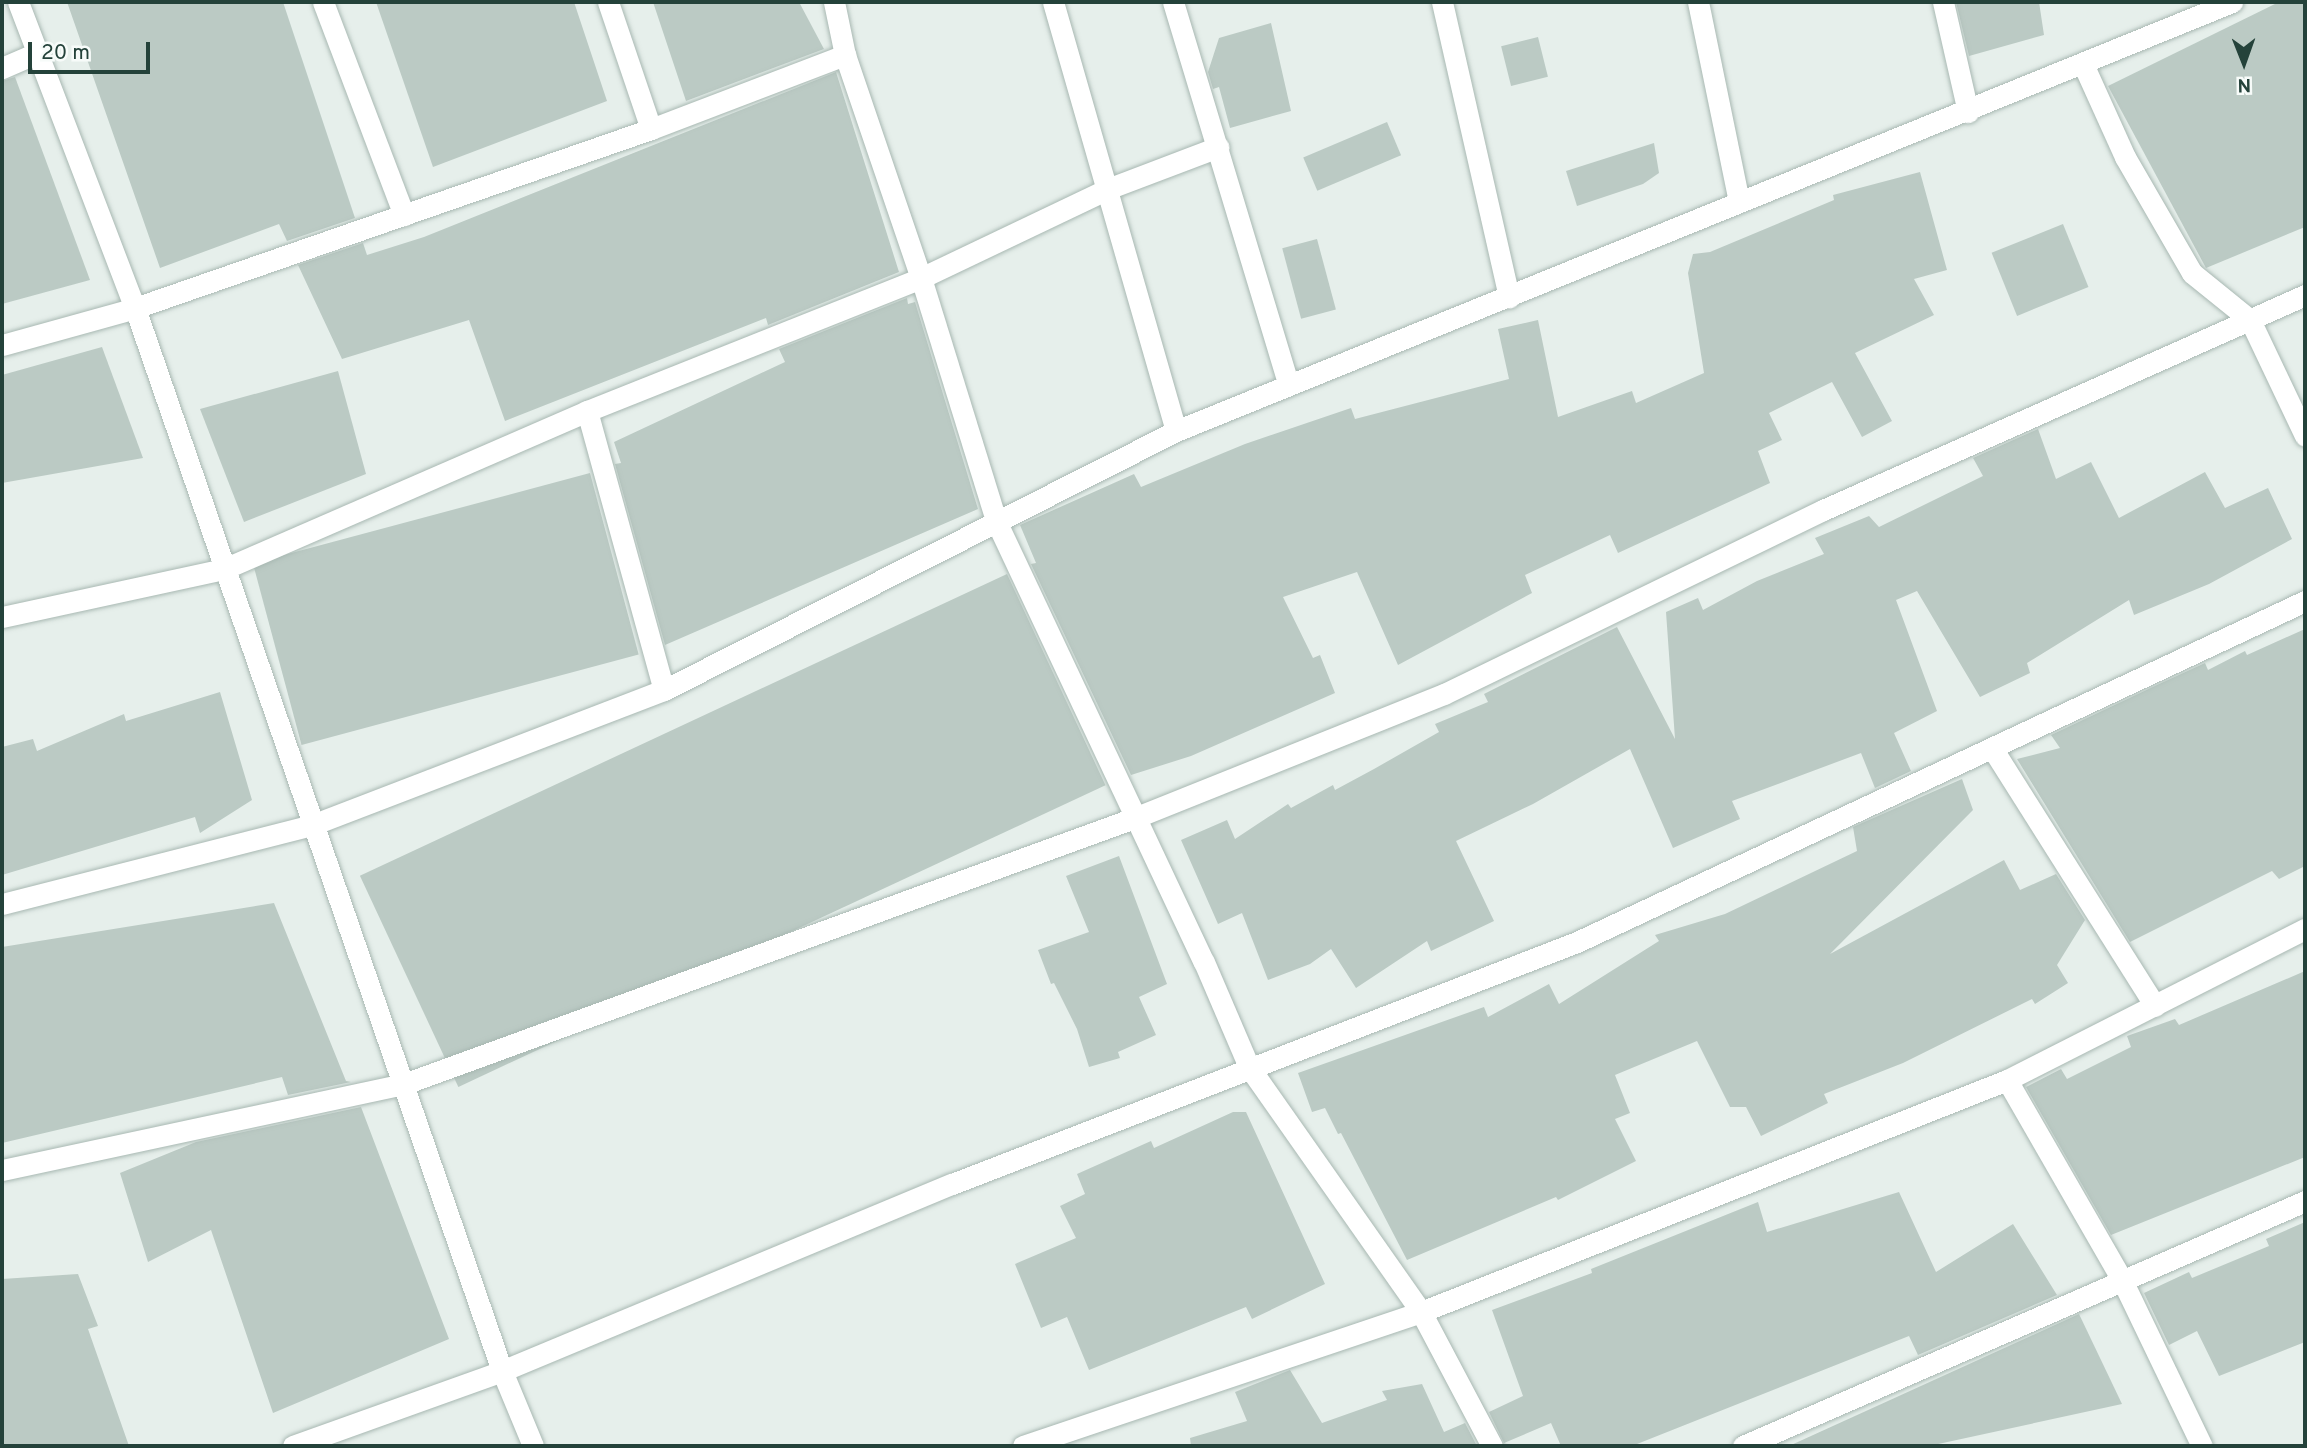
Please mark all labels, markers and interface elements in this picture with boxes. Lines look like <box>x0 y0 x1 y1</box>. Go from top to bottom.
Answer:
scale bar <box>32 28 154 72</box>
north arrow <box>2209 28 2279 98</box>
text: 20 m <box>41 40 90 67</box>
text: N <box>2237 72 2251 96</box>

